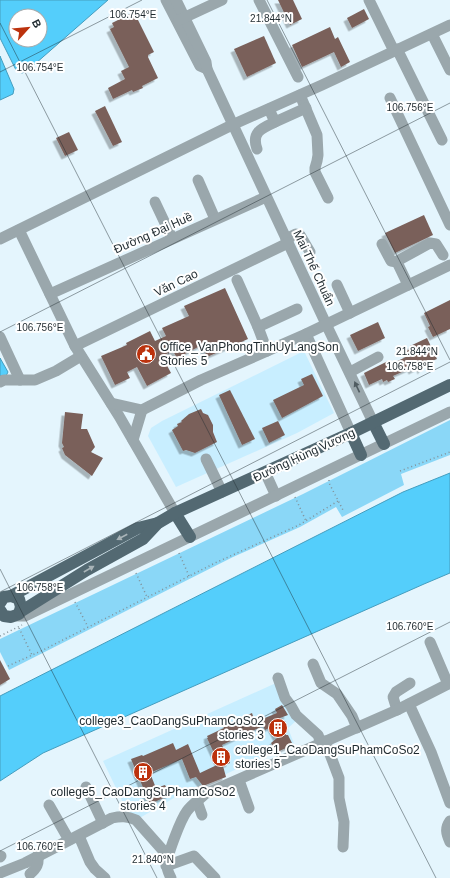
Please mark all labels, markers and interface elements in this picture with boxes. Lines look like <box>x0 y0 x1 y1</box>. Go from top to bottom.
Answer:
north arrow <box>8 8 48 48</box>
text: 106.754°E <box>110 9 157 20</box>
text: 21.844°N <box>250 13 292 24</box>
text: B <box>30 17 44 30</box>
text: 106.754°E <box>17 62 64 73</box>
text: 106.756°E <box>387 102 434 113</box>
street label: Đường Đại Huề <box>112 209 195 257</box>
street label: Mai Thế Chuẩn <box>290 228 338 308</box>
street label: Văn Cao <box>152 266 200 300</box>
text: 106.756°E <box>17 322 64 333</box>
place label: Office_VanPhongTinhUyLangSon Stories 5 <box>160 340 339 368</box>
public building icon: Office_VanPhongTinhUyLangSon Stories 5 <box>135 343 157 365</box>
text: 21.844°N <box>396 346 438 357</box>
text: 106.758°E <box>387 361 434 372</box>
one-way arrow <box>354 381 360 393</box>
street label: Đường Hùng Vương <box>251 425 357 485</box>
one-way arrow <box>116 534 127 540</box>
one-way arrow <box>83 565 95 572</box>
text: 106.758°E <box>17 582 64 593</box>
text: 106.760°E <box>387 621 434 632</box>
place label: college3_CaoDangSuPhamCoSo2 stories 3 <box>79 714 264 742</box>
building icon: college3_CaoDangSuPhamCoSo2 stories 3 <box>267 717 289 739</box>
place label: college1_CaoDangSuPhamCoSo2 stories 5 <box>235 743 420 771</box>
building icon: college1_CaoDangSuPhamCoSo2 stories 5 <box>210 746 232 768</box>
building icon: college5_CaoDangSuPhamCoSo2 stories 4 <box>132 761 154 783</box>
place label: college5_CaoDangSuPhamCoSo2 stories 4 <box>51 785 236 813</box>
text: 106.760°E <box>17 841 64 852</box>
text: 21.840°N <box>132 854 174 865</box>

